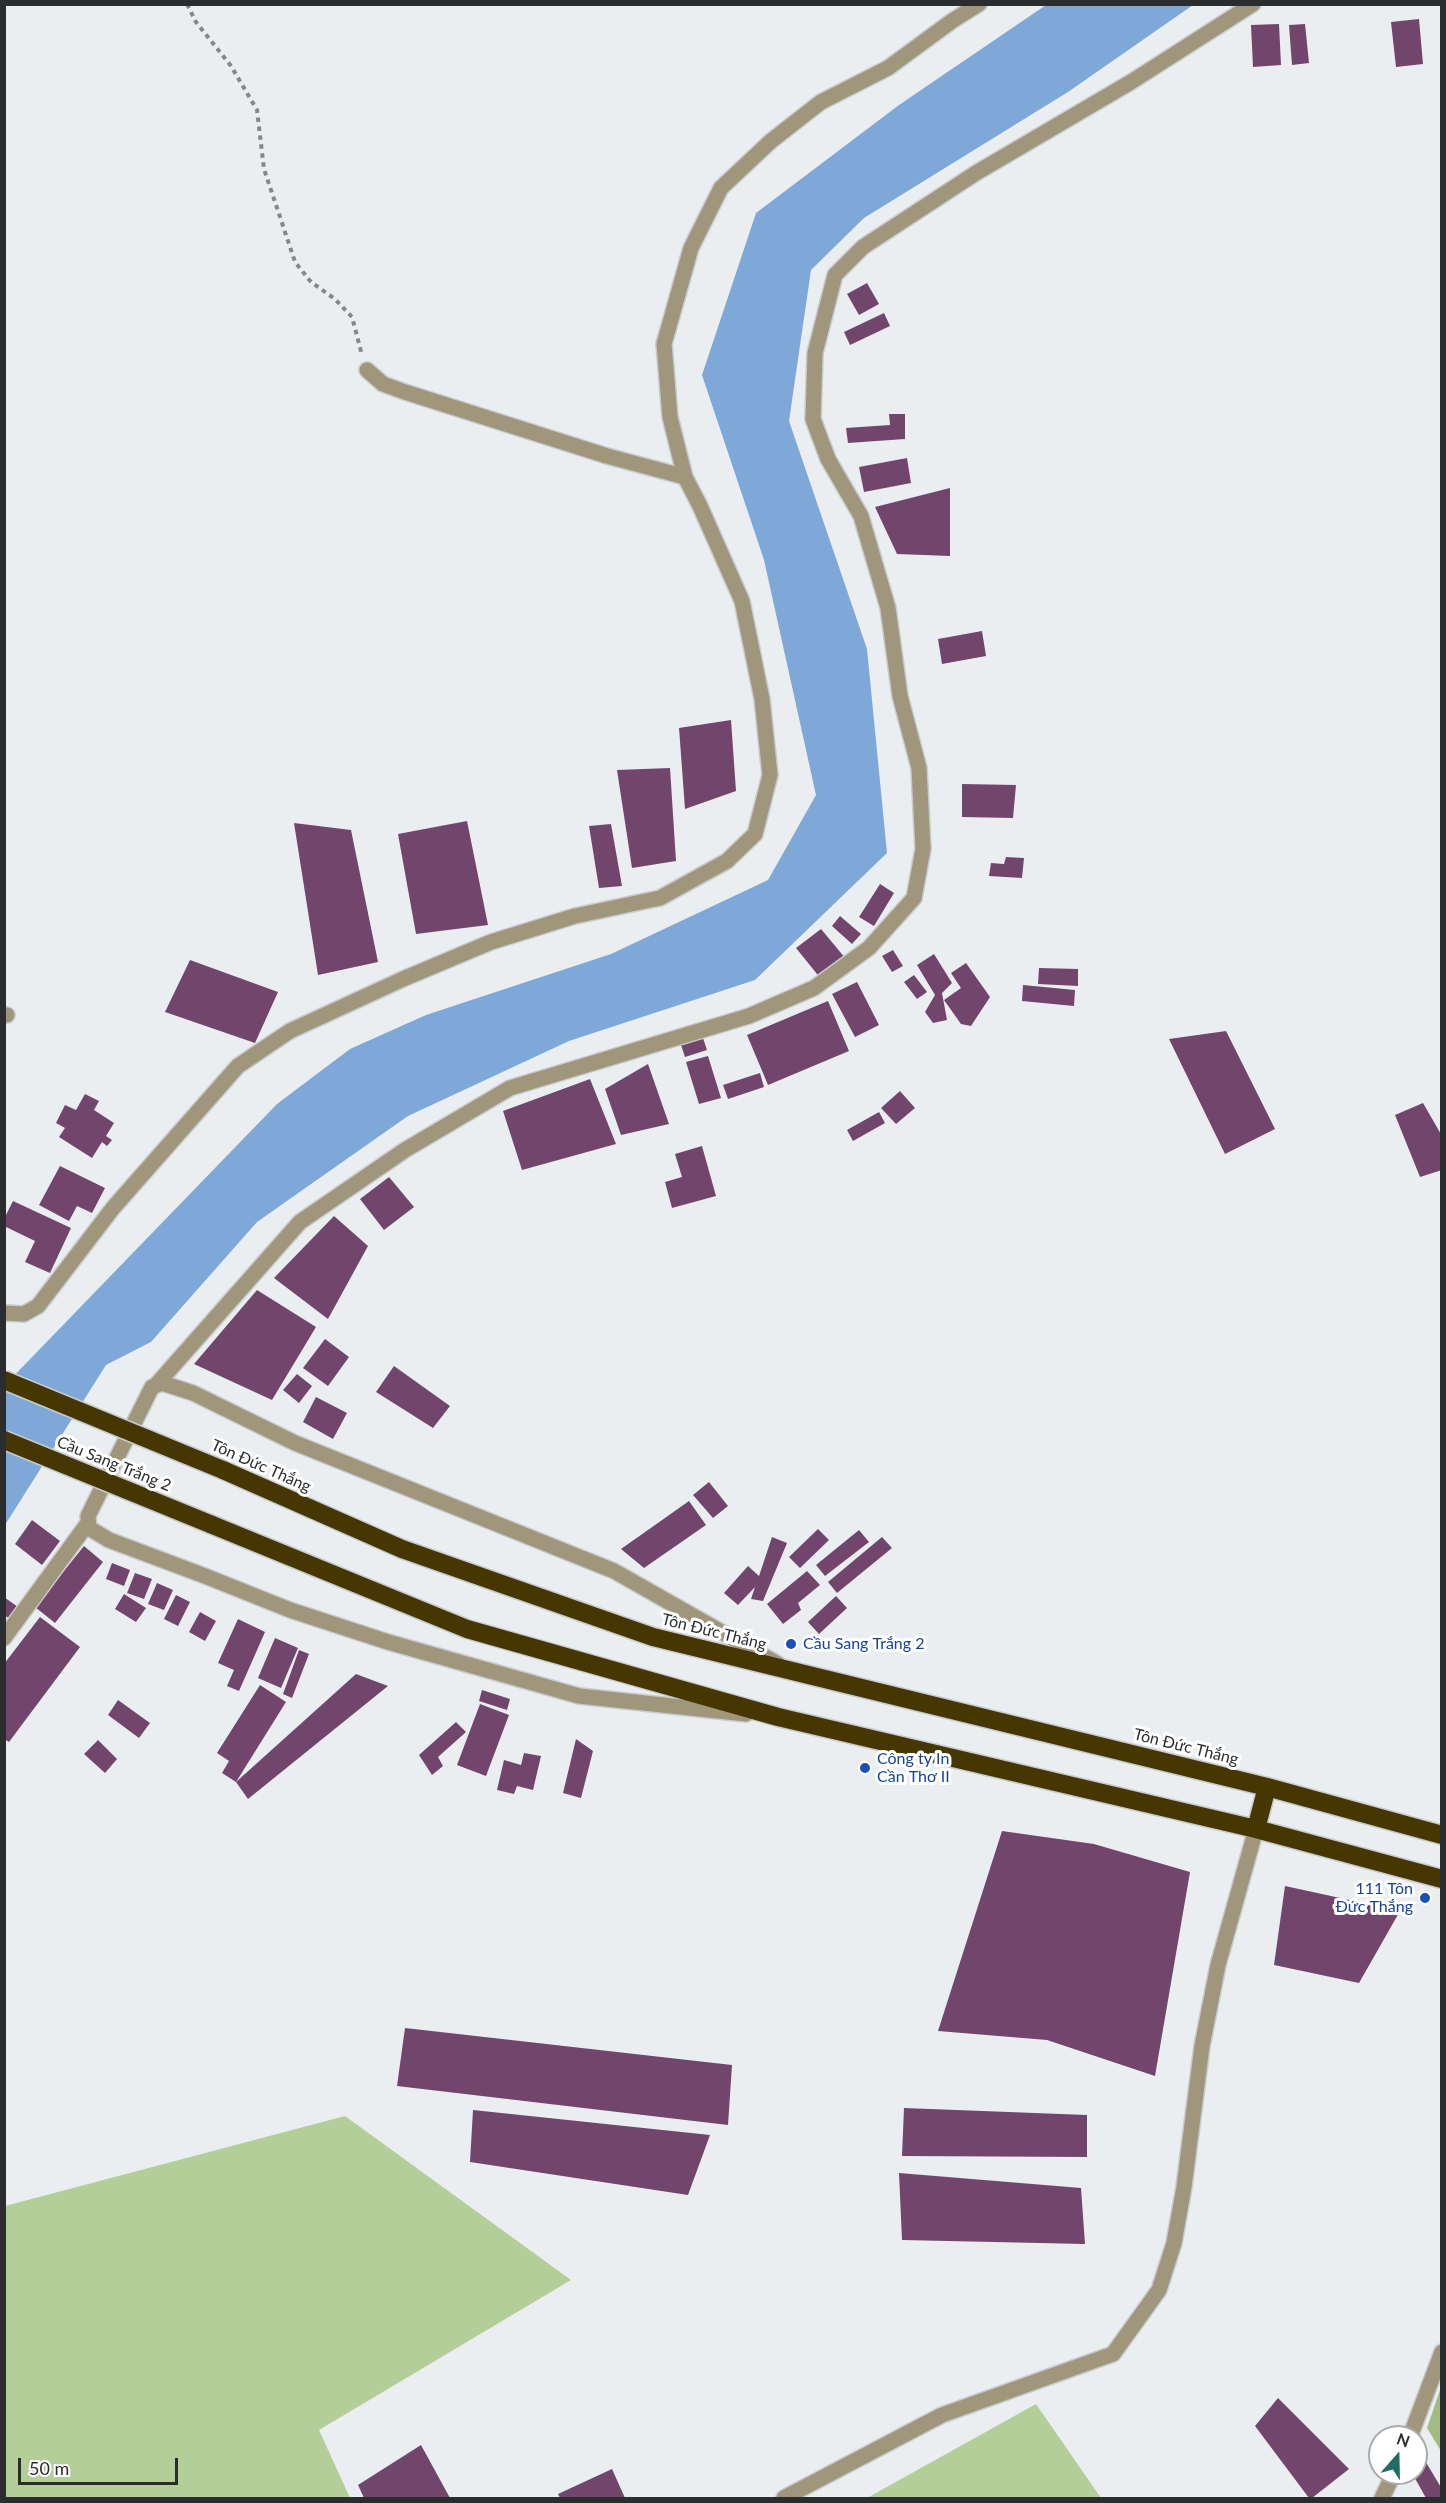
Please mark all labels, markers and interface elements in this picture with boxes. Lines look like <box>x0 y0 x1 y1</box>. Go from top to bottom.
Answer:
street label: Cầu Sang Trắng 2 <box>54 1432 174 1496</box>
street label: Tôn Đức Thắng <box>208 1435 314 1497</box>
street label: Tôn Đức Thắng <box>660 1610 768 1654</box>
place label: Cầu Sang Trắng 2 <box>803 1634 924 1654</box>
marker: Cầu Sang Trắng 2 <box>784 1637 798 1651</box>
street label: Tôn Đức Thắng <box>1132 1725 1240 1769</box>
place label: Công ty In Cần Thơ II <box>877 1749 950 1787</box>
marker: Công ty In Cần Thơ II <box>858 1761 872 1775</box>
place label: 111 Tôn Đức Thắng <box>1336 1879 1413 1917</box>
marker: 111 Tôn Đức Thắng <box>1418 1891 1432 1905</box>
north arrow <box>1368 2425 1428 2485</box>
text: N <box>1395 2428 1413 2451</box>
scale bar <box>21 2446 182 2484</box>
text: 50 m <box>29 2457 69 2479</box>

